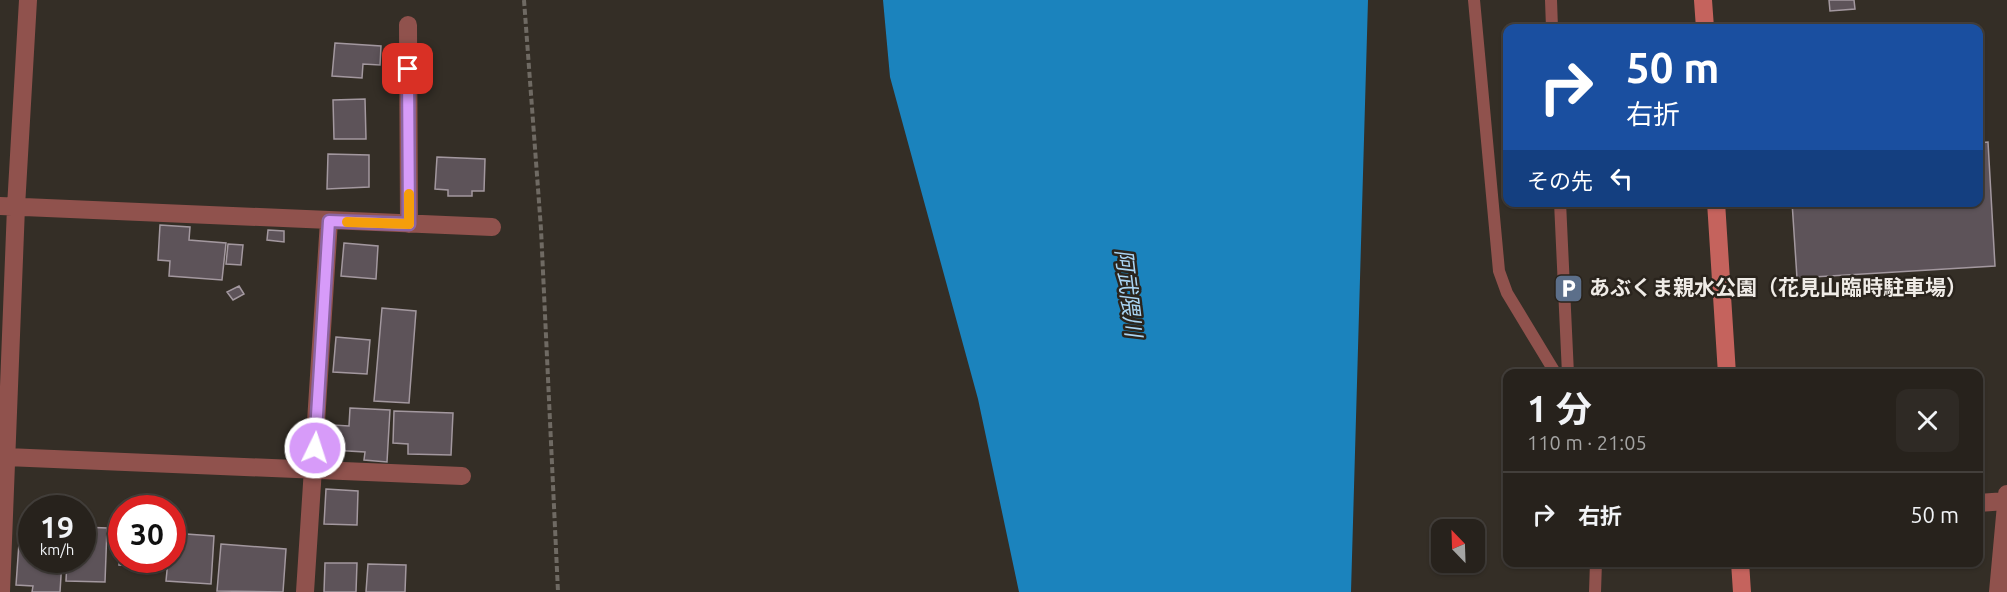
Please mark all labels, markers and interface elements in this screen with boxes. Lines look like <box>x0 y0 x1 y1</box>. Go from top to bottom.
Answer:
pin <box>382 43 433 94</box>
text: 50 m <box>1626 44 1720 91</box>
icon: right <box>1527 48 1605 126</box>
icon: arrive <box>391 52 424 85</box>
text: 右折 <box>1626 99 1680 129</box>
icon: left <box>1605 162 1638 195</box>
text: その先 <box>1527 168 1593 193</box>
water label: 阿武隈川 <box>1112 248 1148 340</box>
parking icon: あぶくま親水公園（花見山臨時駐車場） <box>1552 272 1584 304</box>
place label: あぶくま親水公園（花見山臨時駐車場） <box>1589 275 1967 299</box>
text: 1 分 <box>1527 388 1592 429</box>
button: close <box>1896 389 1959 452</box>
position arrow <box>283 416 347 480</box>
text: 110 m · 21:05 <box>1527 431 1647 454</box>
speed limit sign: 30 <box>108 495 186 573</box>
icon: right <box>1527 498 1560 531</box>
text: 50 m <box>1910 502 1959 527</box>
text: 右折 <box>1578 503 1622 528</box>
text: 19 <box>40 510 74 544</box>
north arrow <box>1431 519 1485 573</box>
map controls <box>1431 519 1485 573</box>
text: km/h <box>40 541 74 558</box>

